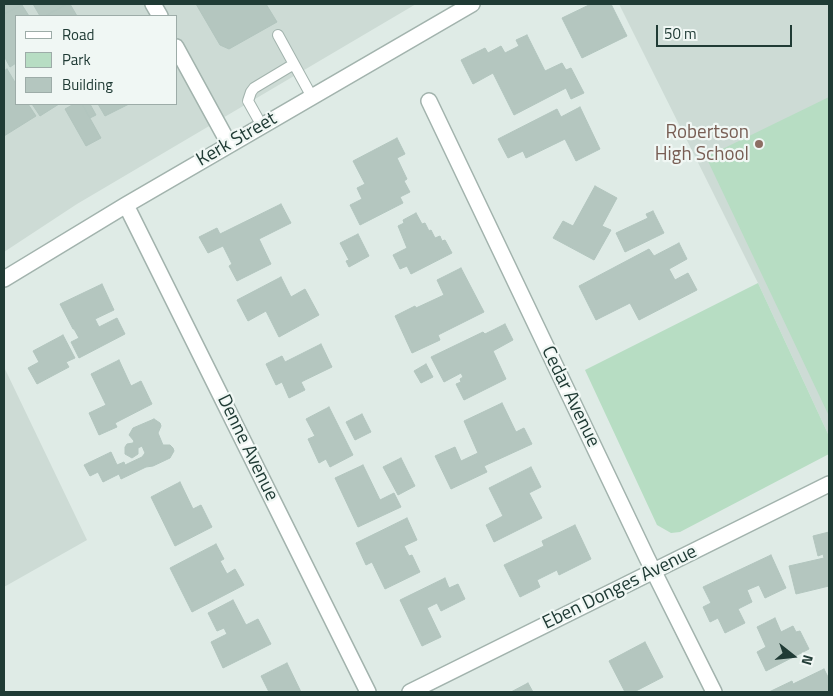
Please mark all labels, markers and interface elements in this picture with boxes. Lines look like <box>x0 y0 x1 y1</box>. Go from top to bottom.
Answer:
legend <box>15 15 178 105</box>
scale bar <box>658 15 794 47</box>
text: 50 m <box>664 22 697 45</box>
text: Road <box>62 23 94 46</box>
text: Park <box>62 48 91 71</box>
text: Building <box>62 73 113 96</box>
street label: Kerk Street <box>193 108 281 172</box>
place label: Robertson High School <box>655 122 749 166</box>
marker: Robertson High School <box>753 138 765 150</box>
street label: Cedar Avenue <box>536 343 604 451</box>
street label: Denne Avenue <box>211 391 283 505</box>
street label: Eben Donges Avenue <box>539 541 701 635</box>
north arrow <box>768 631 818 681</box>
text: N <box>796 653 819 668</box>

